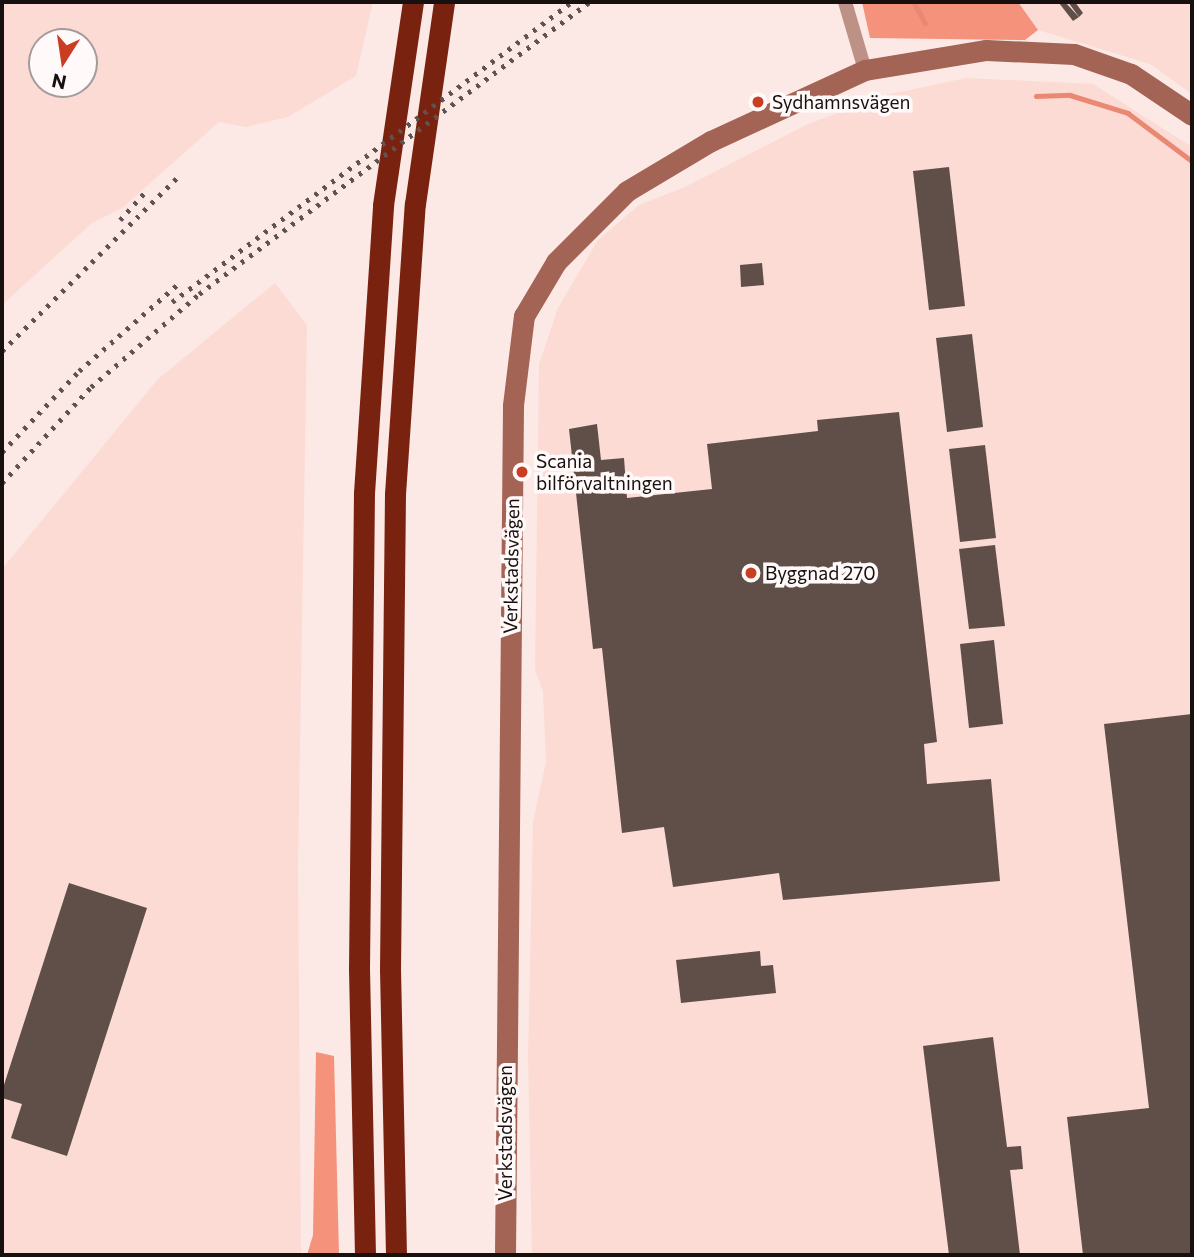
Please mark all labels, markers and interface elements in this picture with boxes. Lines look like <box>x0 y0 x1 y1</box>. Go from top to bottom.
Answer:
north arrow <box>28 28 98 98</box>
text: N <box>50 69 68 95</box>
place label: Sydhamnsvägen <box>772 91 910 113</box>
marker: Sydhamnsvägen <box>750 94 766 110</box>
place label: Scania bilförvaltningen <box>536 450 673 494</box>
marker: Scania bilförvaltningen <box>514 464 530 480</box>
street label: Verkstadsvägen <box>498 498 524 634</box>
place label: Byggnad 270 <box>765 562 876 584</box>
marker: Byggnad 270 <box>743 565 759 581</box>
street label: Verkstadsvägen <box>494 1065 516 1201</box>

